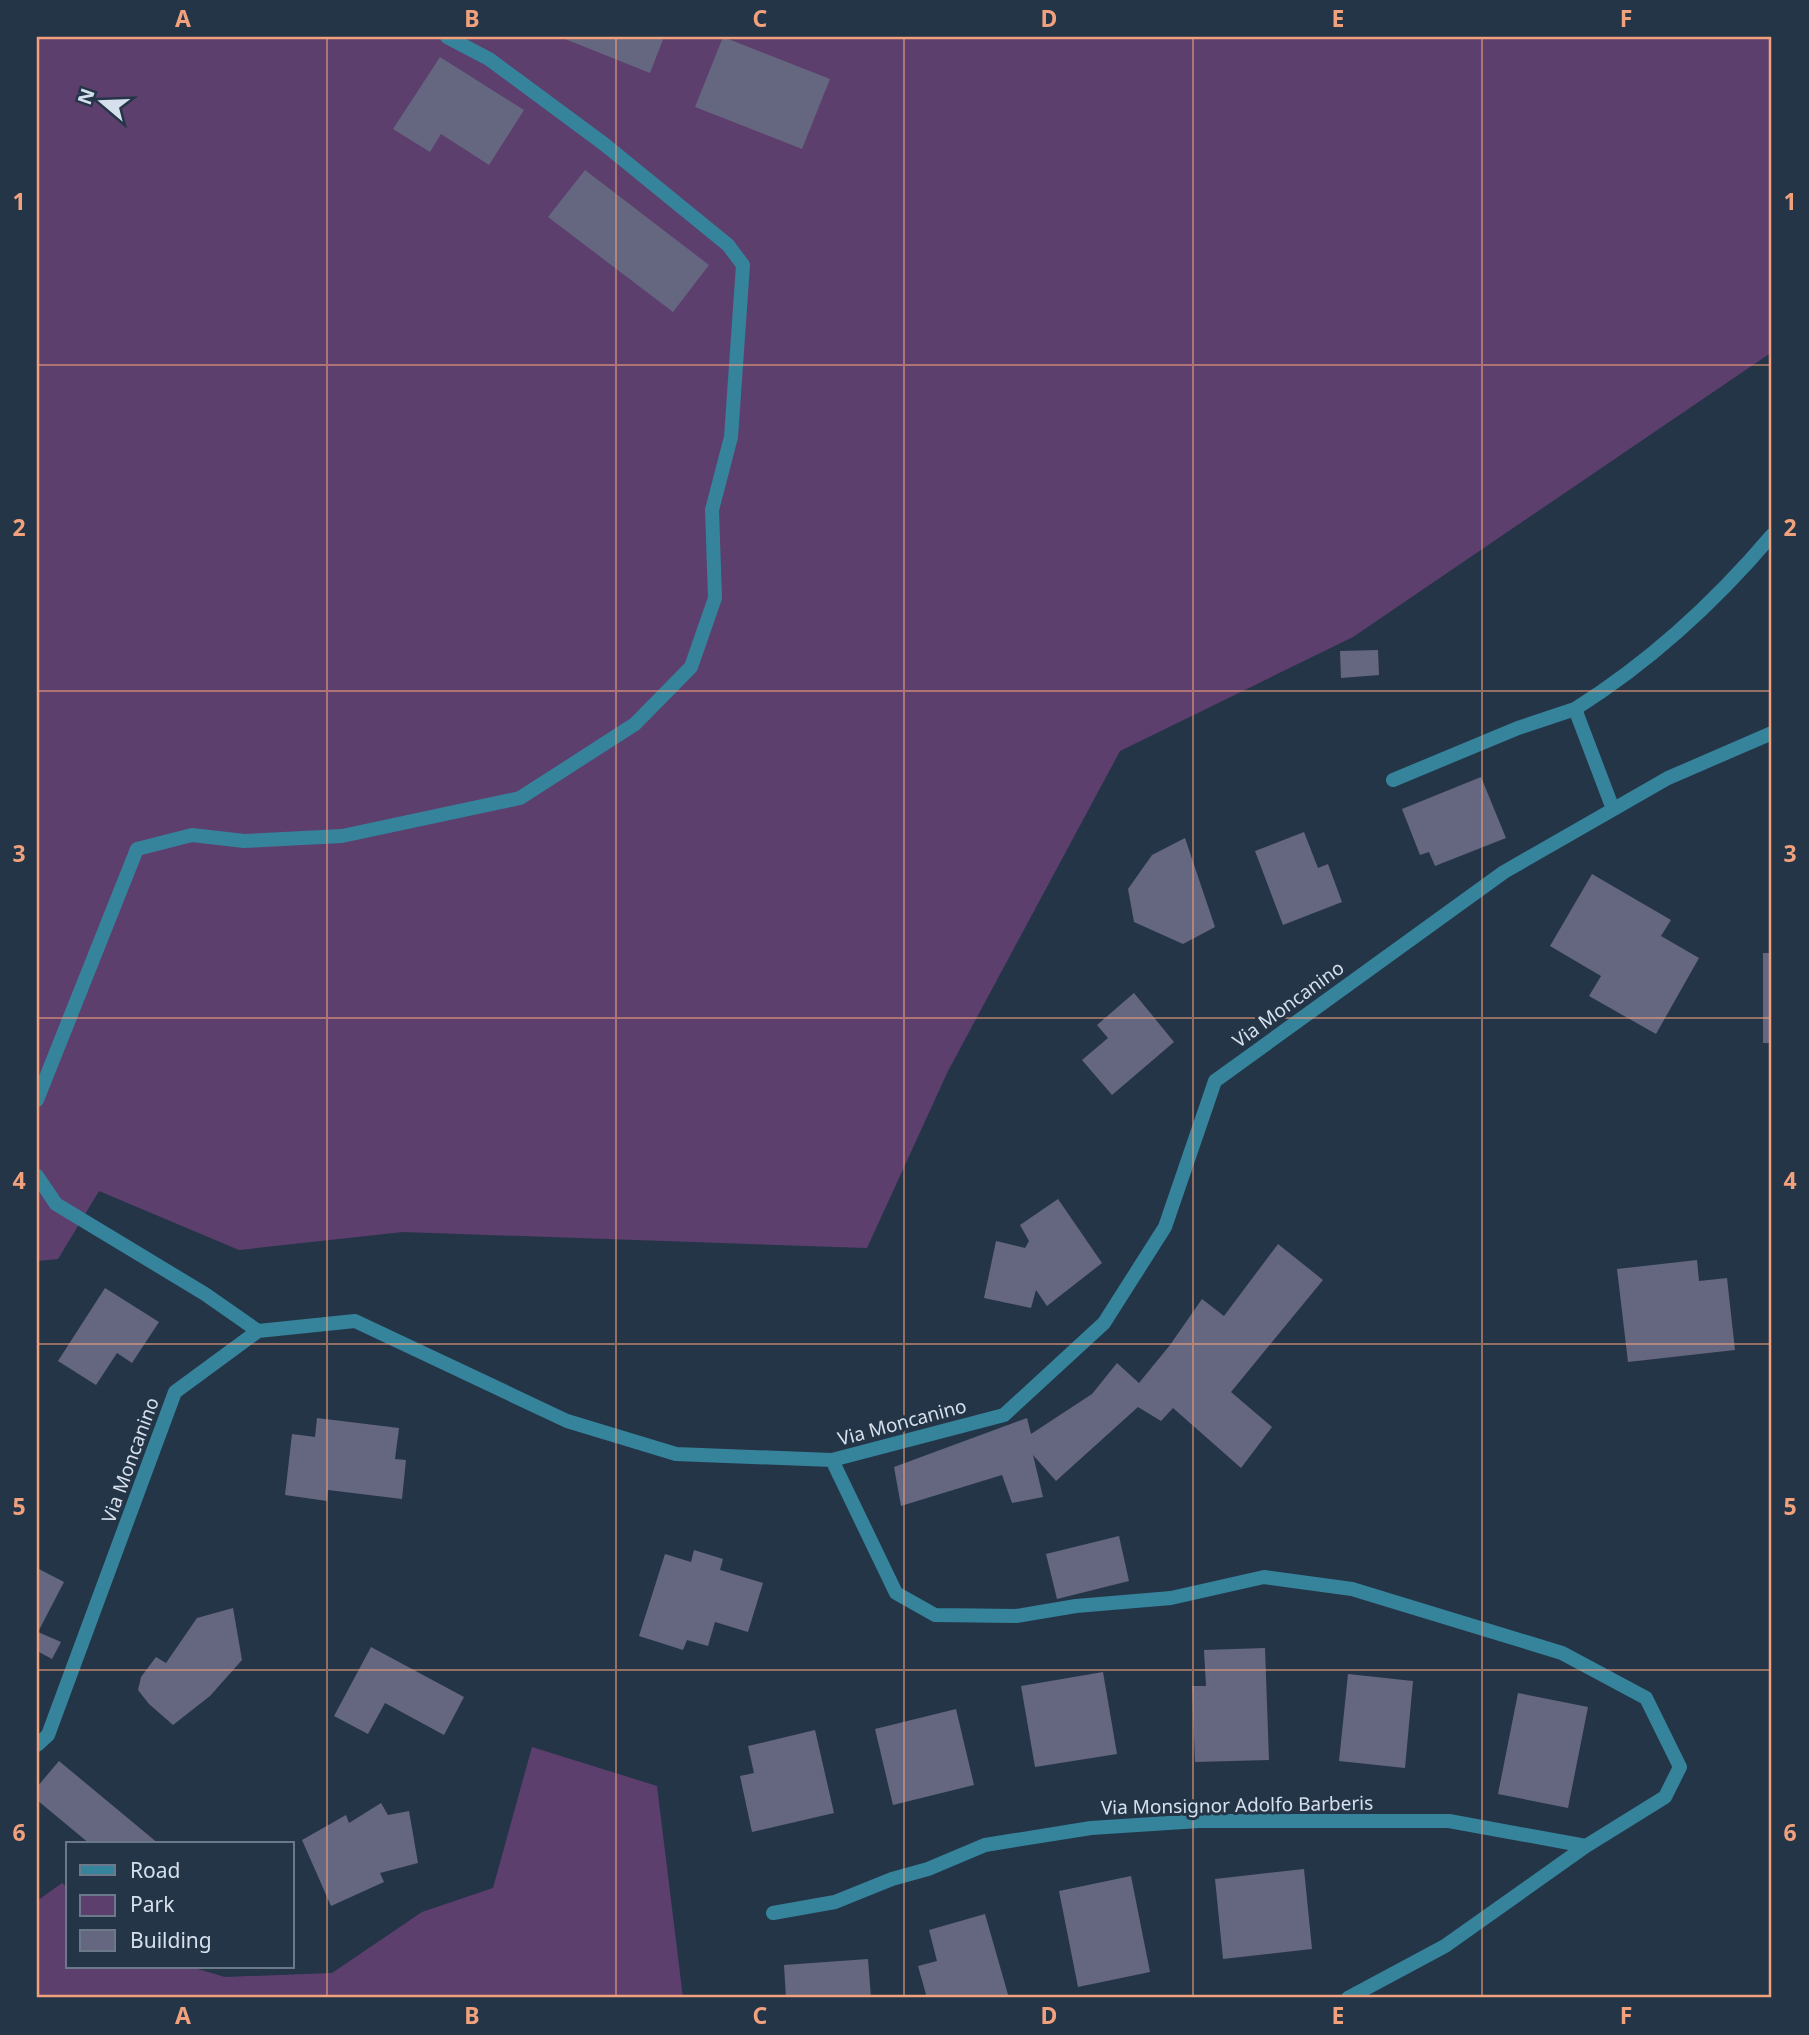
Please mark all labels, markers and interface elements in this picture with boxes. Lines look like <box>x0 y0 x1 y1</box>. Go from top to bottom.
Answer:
text: A <box>175 2 191 34</box>
text: B <box>464 2 480 34</box>
text: C <box>753 2 768 34</box>
text: D <box>1041 2 1057 34</box>
text: E <box>1332 2 1344 34</box>
text: F <box>1620 2 1632 34</box>
north arrow <box>66 66 136 136</box>
text: N <box>71 85 101 108</box>
text: 1 <box>12 185 26 217</box>
text: 1 <box>1783 185 1797 217</box>
text: 2 <box>12 511 26 543</box>
text: 2 <box>1783 511 1797 543</box>
text: 3 <box>12 837 26 869</box>
text: 3 <box>1783 837 1797 869</box>
street label: Via Moncanino <box>1227 955 1349 1053</box>
text: 4 <box>12 1164 26 1196</box>
text: 4 <box>1783 1164 1797 1196</box>
street label: Via Moncanino <box>835 1392 969 1452</box>
street label: Via Moncanino <box>95 1394 165 1526</box>
text: 5 <box>12 1490 26 1522</box>
text: 5 <box>1783 1490 1797 1522</box>
street label: Via Monsignor Adolfo Barberis <box>1101 1790 1373 1820</box>
text: 6 <box>12 1816 26 1848</box>
text: 6 <box>1783 1816 1797 1848</box>
legend <box>66 1842 294 1968</box>
text: Road <box>130 1856 180 1884</box>
text: Park <box>130 1890 175 1918</box>
text: Building <box>130 1926 212 1954</box>
text: A <box>175 1999 191 2031</box>
text: B <box>464 1999 480 2031</box>
text: C <box>753 1999 768 2031</box>
text: D <box>1041 1999 1057 2031</box>
text: E <box>1332 1999 1344 2031</box>
text: F <box>1620 1999 1632 2031</box>

